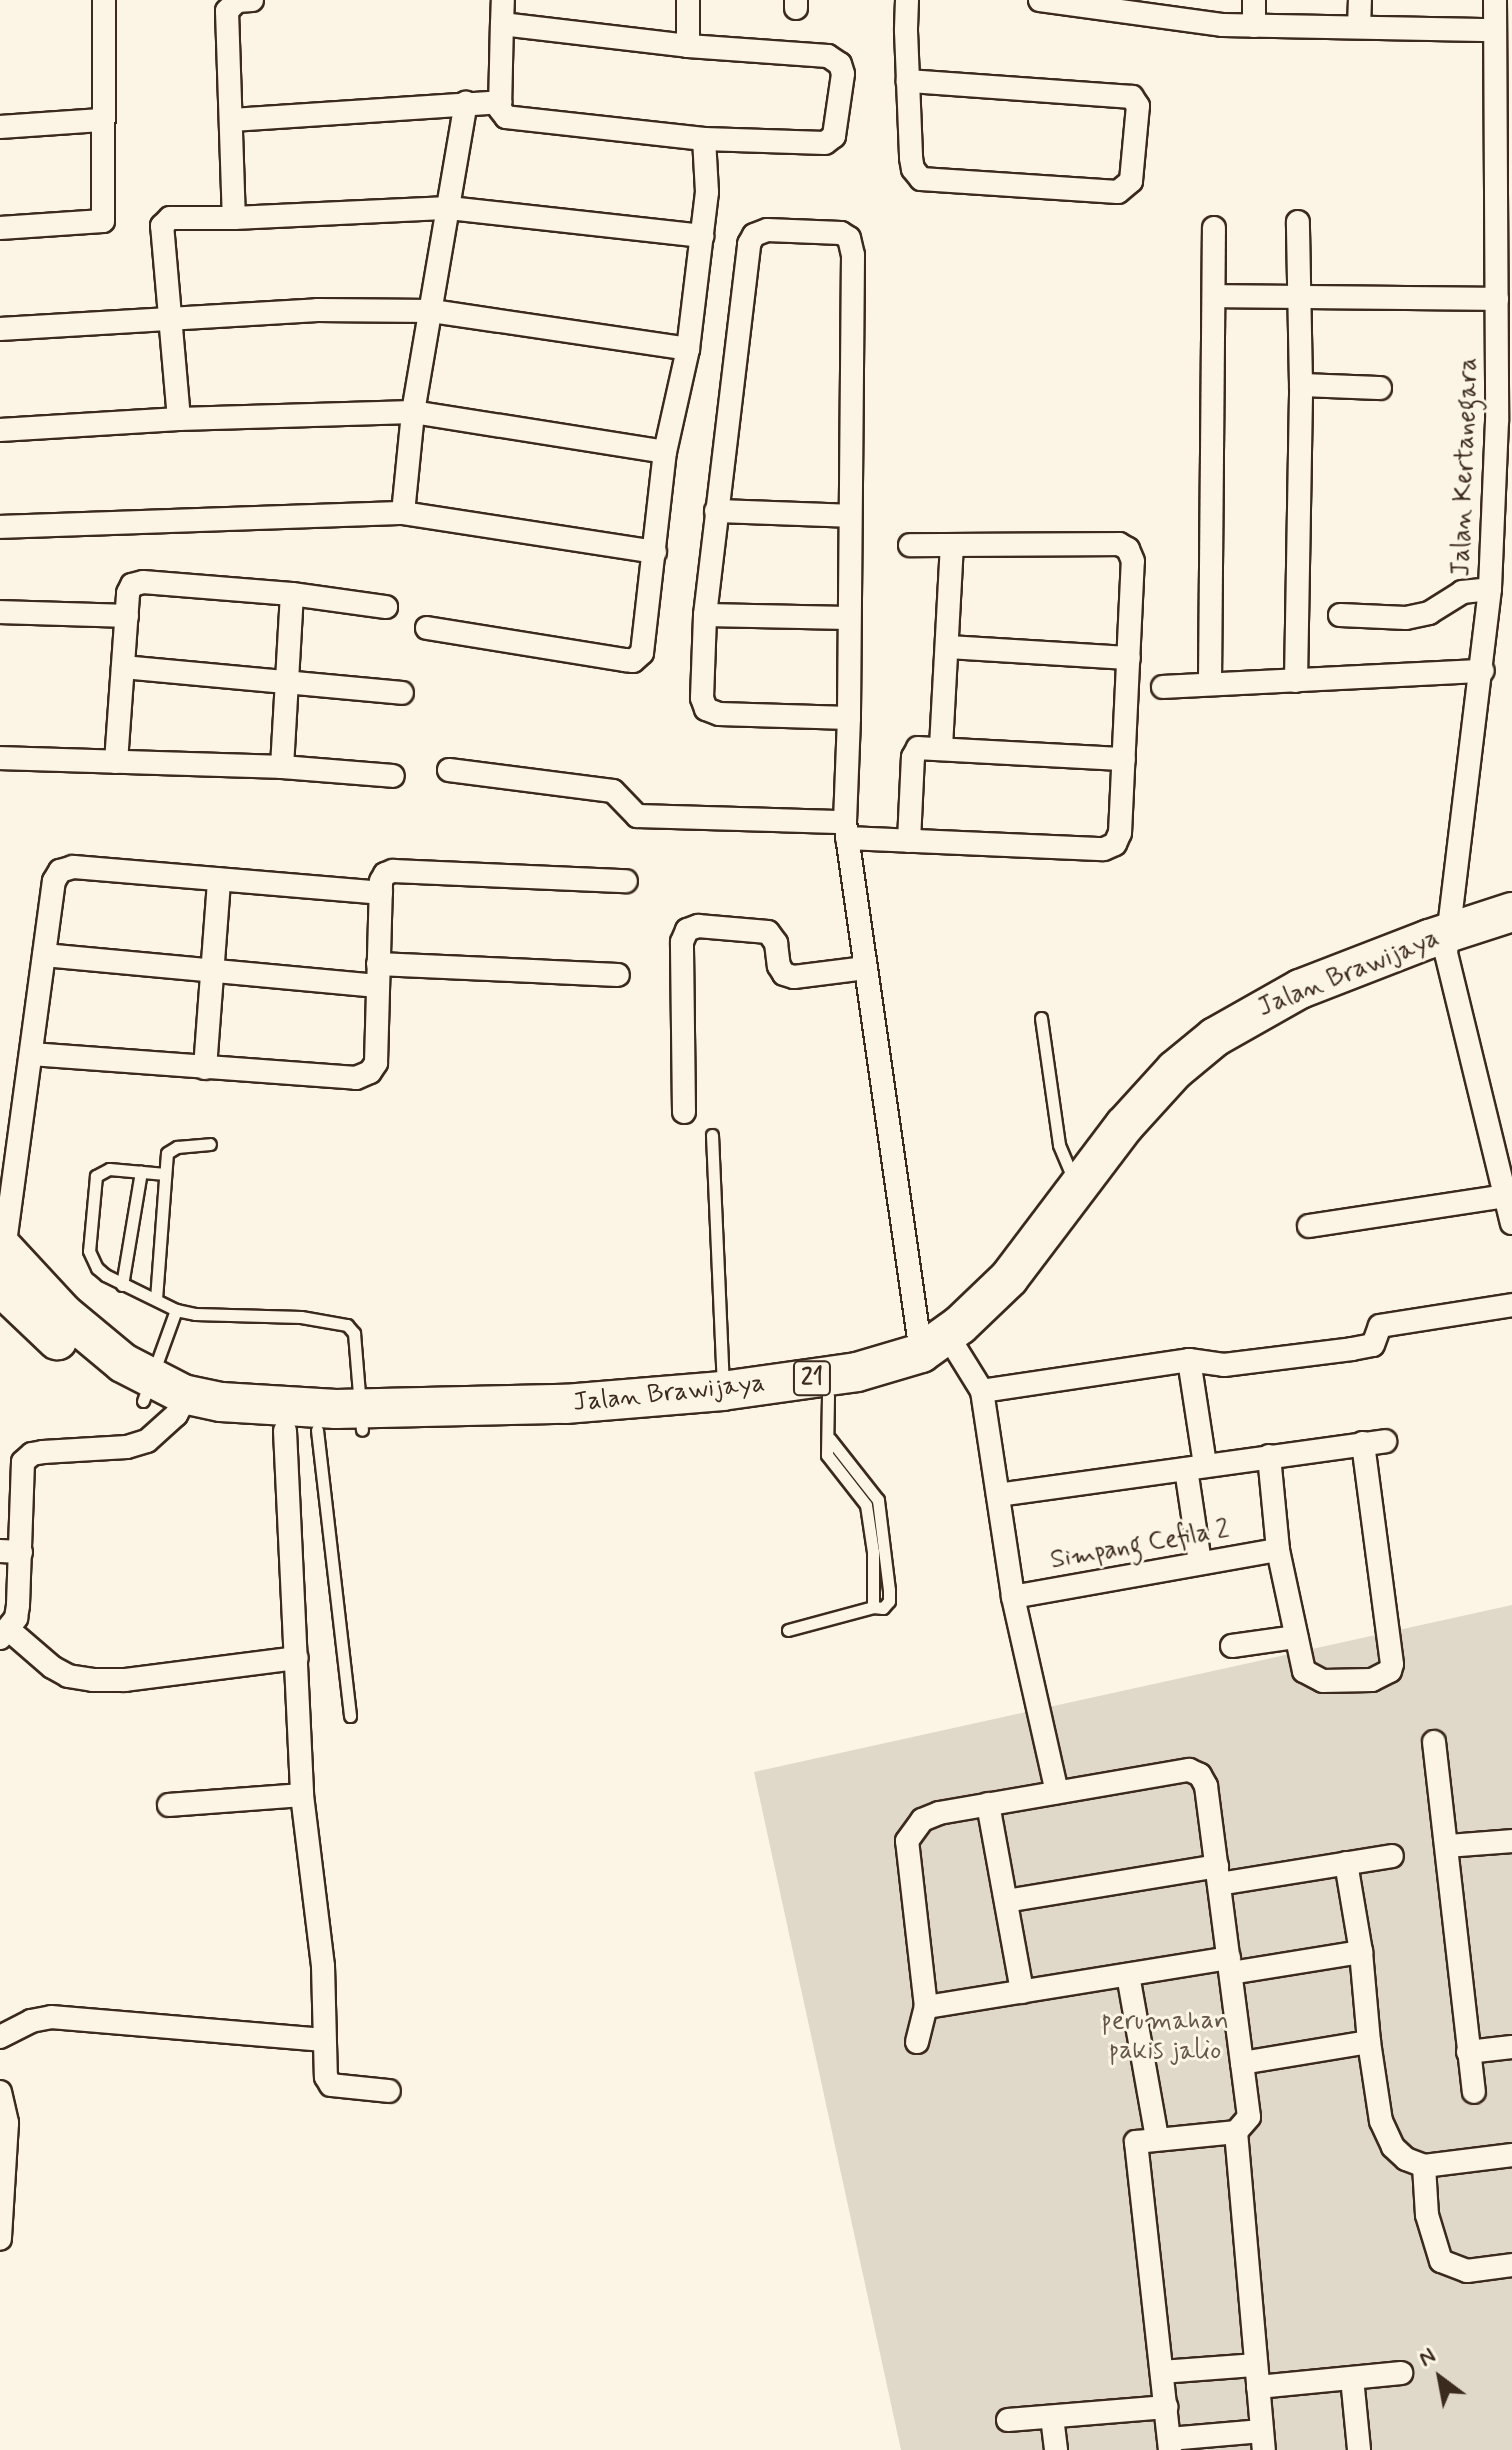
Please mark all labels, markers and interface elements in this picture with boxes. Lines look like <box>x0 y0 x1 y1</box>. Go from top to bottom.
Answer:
street label: Jalan Kertanegara <box>1447 359 1485 575</box>
street label: Jalan Brawijaya <box>1254 923 1444 1025</box>
road number: 21 <box>792 1358 832 1398</box>
street label: Jalan Brawijaya <box>571 1368 767 1420</box>
street label: Simpang Cefila 2 <box>1047 1515 1233 1577</box>
park label: perumahan pakis jalio <box>1101 2006 1229 2068</box>
north arrow <box>1400 2338 1480 2418</box>
text: N <box>1414 2342 1441 2373</box>

